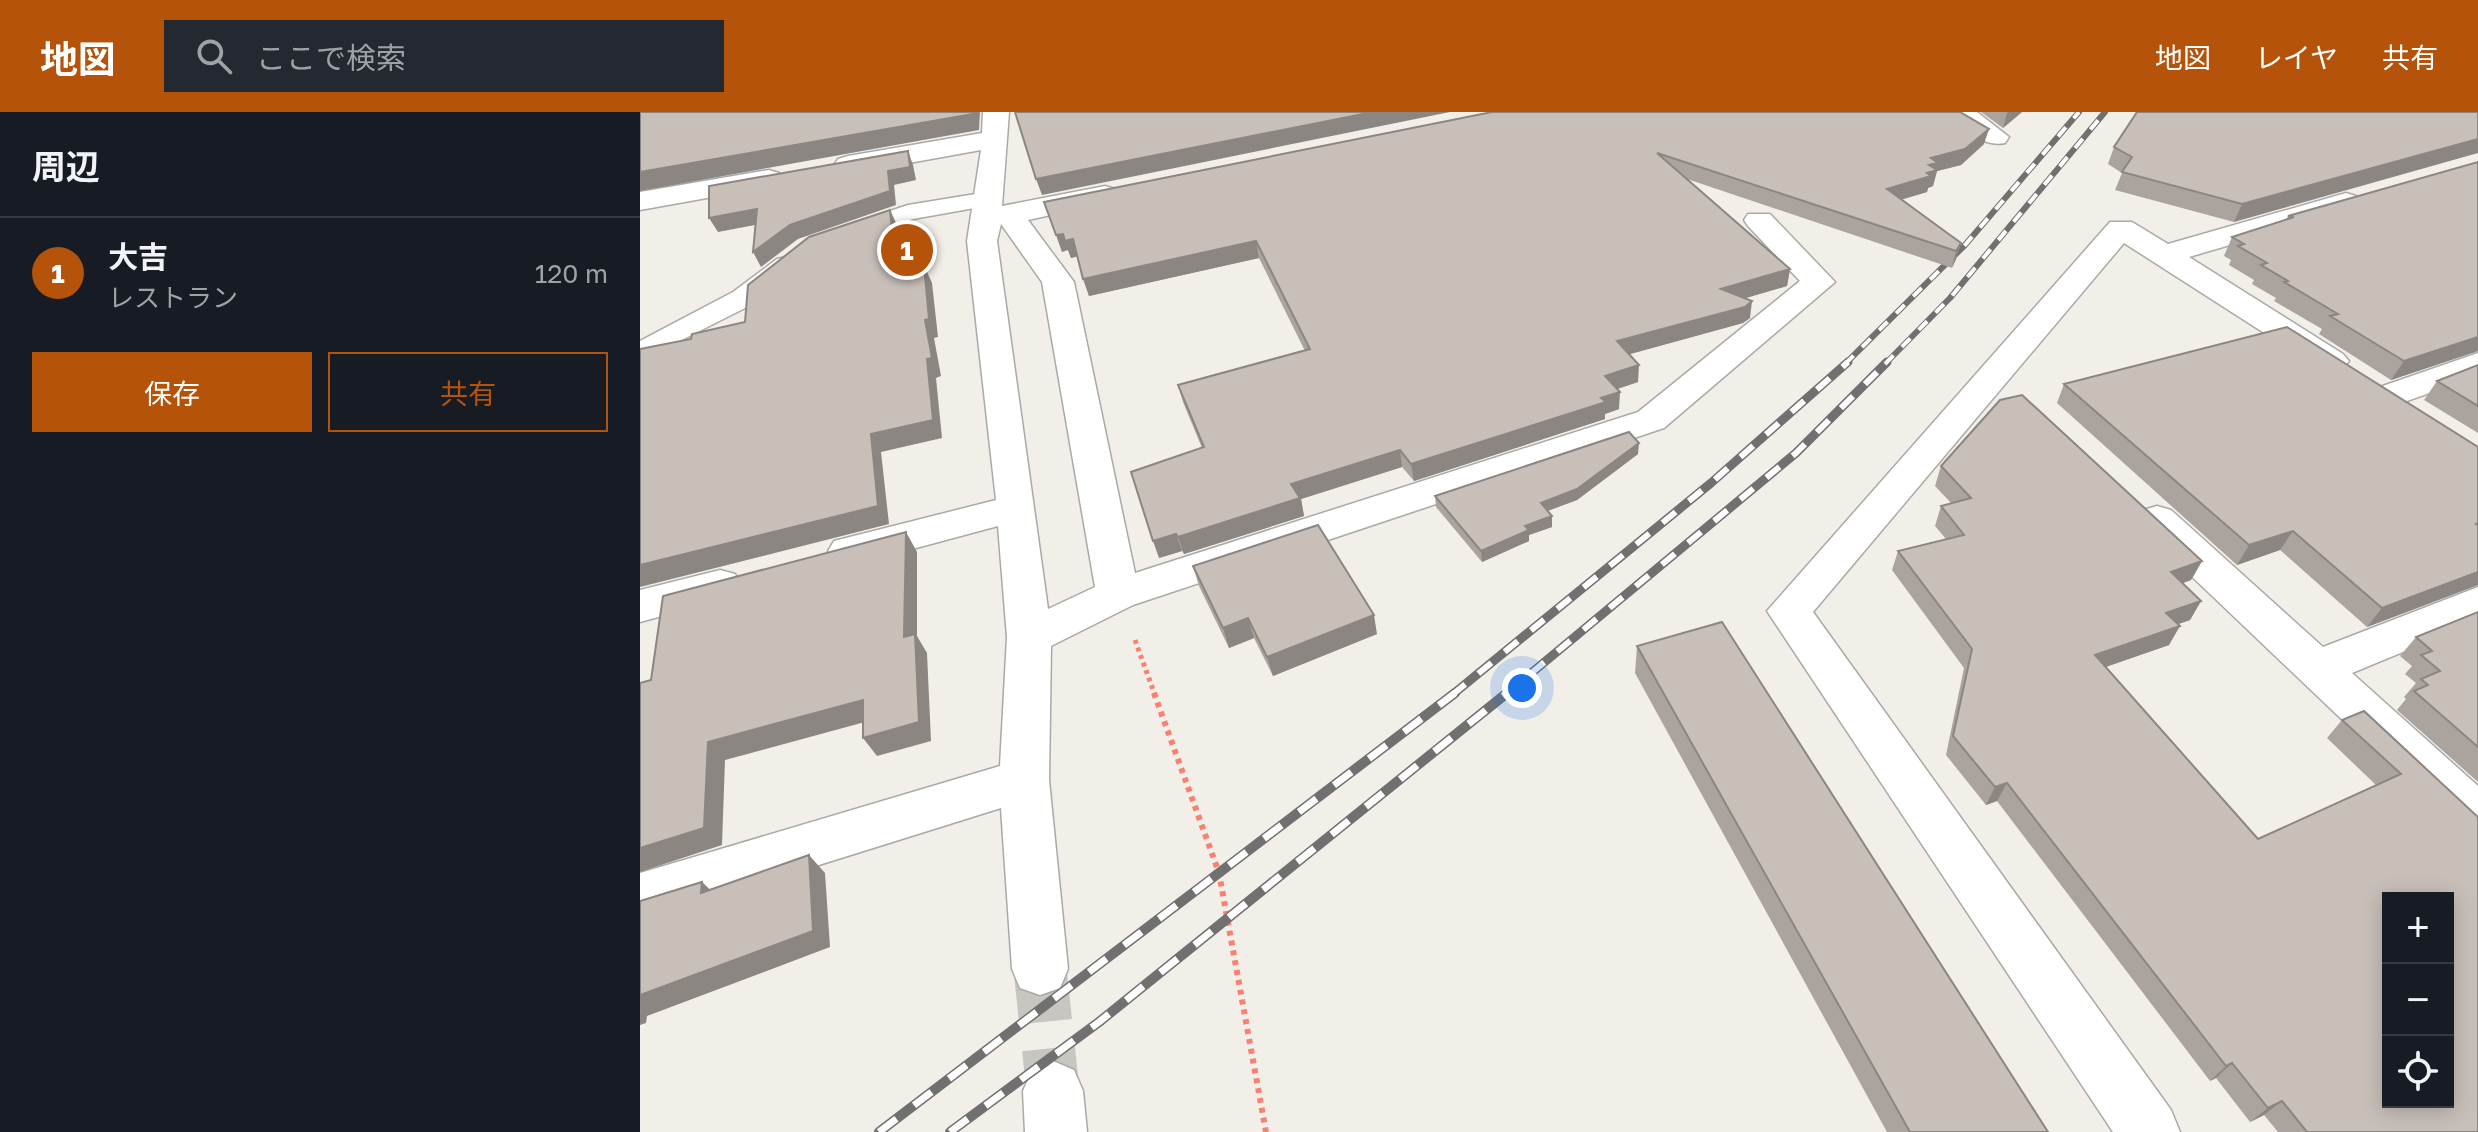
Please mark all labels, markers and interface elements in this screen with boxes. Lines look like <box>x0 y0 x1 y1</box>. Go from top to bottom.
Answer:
search box <box>164 20 724 92</box>
icon: search <box>192 34 236 78</box>
text: 地図 <box>40 36 116 81</box>
text: ここで検索 <box>256 40 406 76</box>
text: 地図 <box>2155 41 2211 74</box>
text: レイヤ <box>2255 41 2338 74</box>
text: 共有 <box>2382 41 2438 74</box>
text: 周辺 <box>32 146 100 186</box>
pin: 1 <box>881 220 933 280</box>
text: 大吉 <box>108 239 168 275</box>
text: 1 <box>51 258 65 289</box>
text: 120 m <box>535 258 608 289</box>
text: レストラン <box>108 282 238 313</box>
button: 保存 <box>32 352 312 432</box>
button: 共有 <box>328 352 608 432</box>
your location <box>1502 668 1542 708</box>
map controls <box>2382 892 2454 1108</box>
button: + <box>2382 892 2454 964</box>
button: − <box>2382 964 2454 1036</box>
button: locate <box>2382 1036 2454 1108</box>

